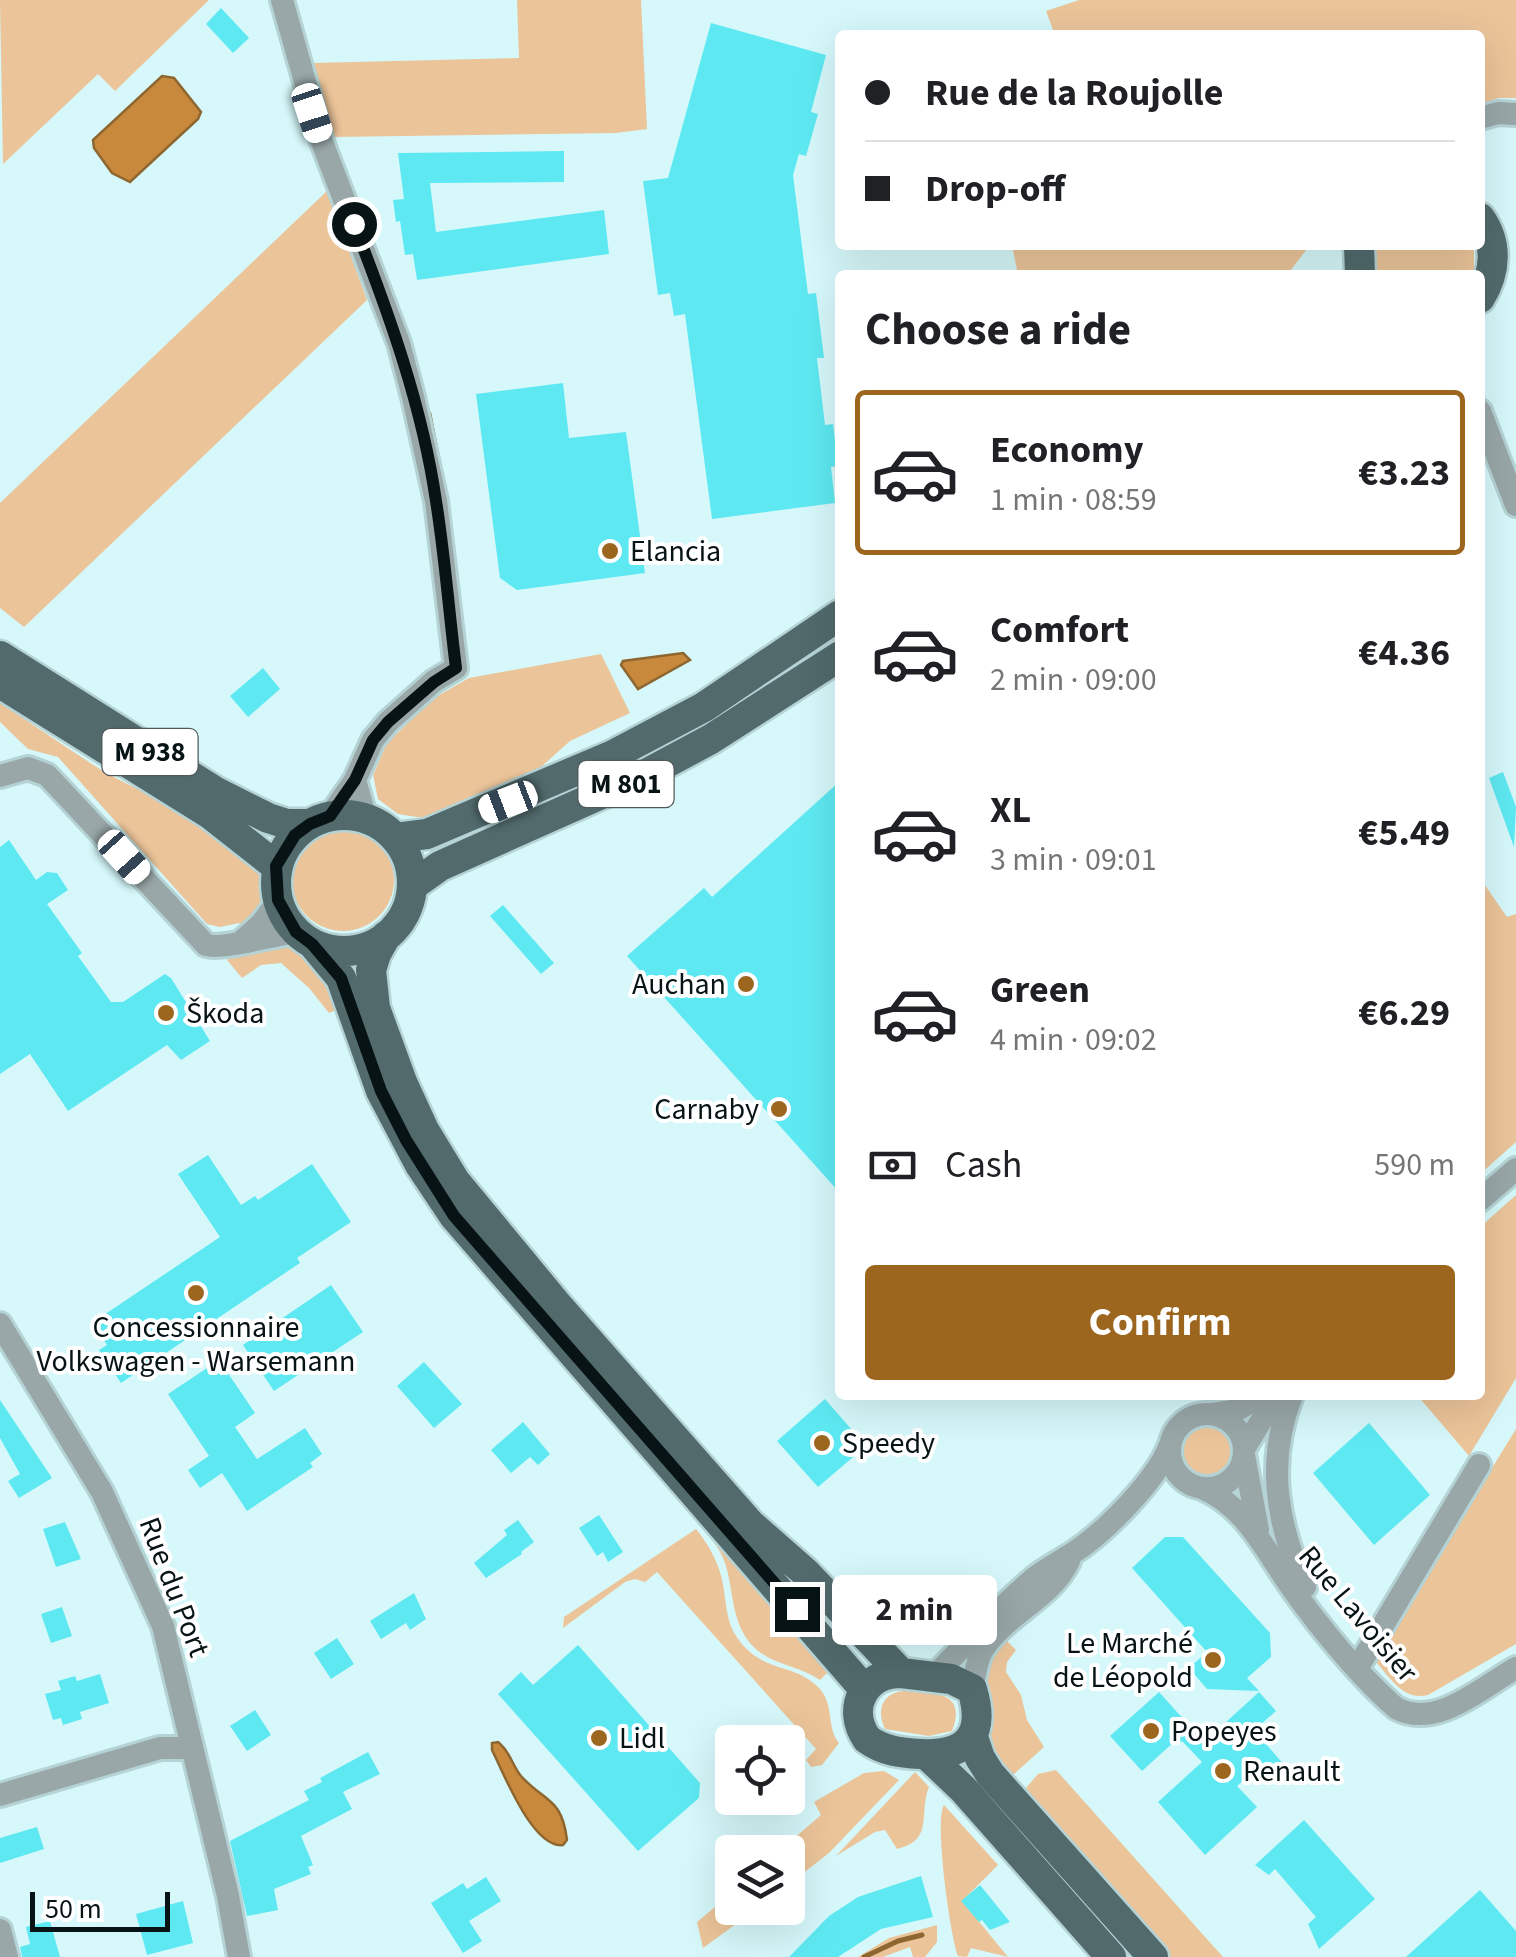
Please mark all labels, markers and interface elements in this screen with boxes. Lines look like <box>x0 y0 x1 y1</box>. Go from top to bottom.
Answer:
text: Rue de la Roujolle <box>925 66 1223 120</box>
car <box>288 80 336 146</box>
text: Drop-off <box>925 162 1065 216</box>
route start <box>332 202 377 247</box>
text: Choose a ride <box>865 298 1131 362</box>
text: Economy <box>990 423 1143 477</box>
icon: car <box>870 428 960 518</box>
text: €3.23 <box>1358 446 1450 500</box>
text: 1 min · 08:59 <box>990 477 1157 523</box>
place label: Elancia <box>630 530 721 573</box>
marker: Elancia <box>599 540 621 562</box>
text: Comfort <box>990 603 1129 657</box>
icon: car <box>870 608 960 698</box>
text: €4.36 <box>1358 626 1450 680</box>
text: 2 min · 09:00 <box>990 657 1157 703</box>
road number: M 938 <box>102 729 198 775</box>
road number: M 801 <box>578 761 674 807</box>
car <box>475 777 541 827</box>
text: XL <box>990 783 1031 837</box>
icon: car <box>870 788 960 878</box>
text: €5.49 <box>1358 806 1450 860</box>
car <box>93 825 155 889</box>
text: 3 min · 09:01 <box>990 837 1157 883</box>
place label: Auchan <box>632 963 726 1006</box>
text: Green <box>990 963 1090 1017</box>
icon: car <box>870 968 960 1058</box>
marker: Auchan <box>735 973 757 995</box>
text: €6.29 <box>1358 986 1450 1040</box>
place label: Škoda <box>186 992 264 1035</box>
marker: Škoda <box>155 1002 177 1024</box>
text: 4 min · 09:02 <box>990 1017 1157 1063</box>
place label: Carnaby <box>654 1088 759 1131</box>
marker: Carnaby <box>768 1098 790 1120</box>
icon: cash <box>865 1138 920 1193</box>
text: Cash <box>945 1138 1022 1192</box>
text: 590 m <box>1374 1142 1455 1188</box>
button: Confirm <box>865 1265 1455 1380</box>
marker: Concessionnaire Volkswagen - Warsemann <box>185 1282 207 1304</box>
place label: Concessionnaire Volkswagen - Warsemann <box>37 1306 355 1383</box>
place label: Speedy <box>842 1422 935 1465</box>
marker: Speedy <box>811 1432 833 1454</box>
street label: Rue du Port <box>128 1511 220 1663</box>
street label: Rue Lavoisier <box>1288 1536 1428 1692</box>
callout: 2 min <box>832 1574 997 1644</box>
route end <box>775 1587 820 1632</box>
text: 2 min <box>876 1587 953 1633</box>
place label: Le Marché de Léopold <box>1053 1622 1193 1699</box>
marker: Le Marché de Léopold <box>1202 1649 1224 1671</box>
place label: Popeyes <box>1171 1710 1277 1753</box>
place label: Lidl <box>619 1717 665 1760</box>
marker: Popeyes <box>1140 1720 1162 1742</box>
map controls <box>715 1725 805 1925</box>
button: locate <box>715 1725 805 1815</box>
marker: Lidl <box>588 1727 610 1749</box>
place label: Renault <box>1243 1750 1340 1793</box>
marker: Renault <box>1212 1760 1234 1782</box>
button: layers <box>715 1835 805 1925</box>
scale bar <box>30 1887 170 1932</box>
text: 50 m <box>45 1889 102 1929</box>

